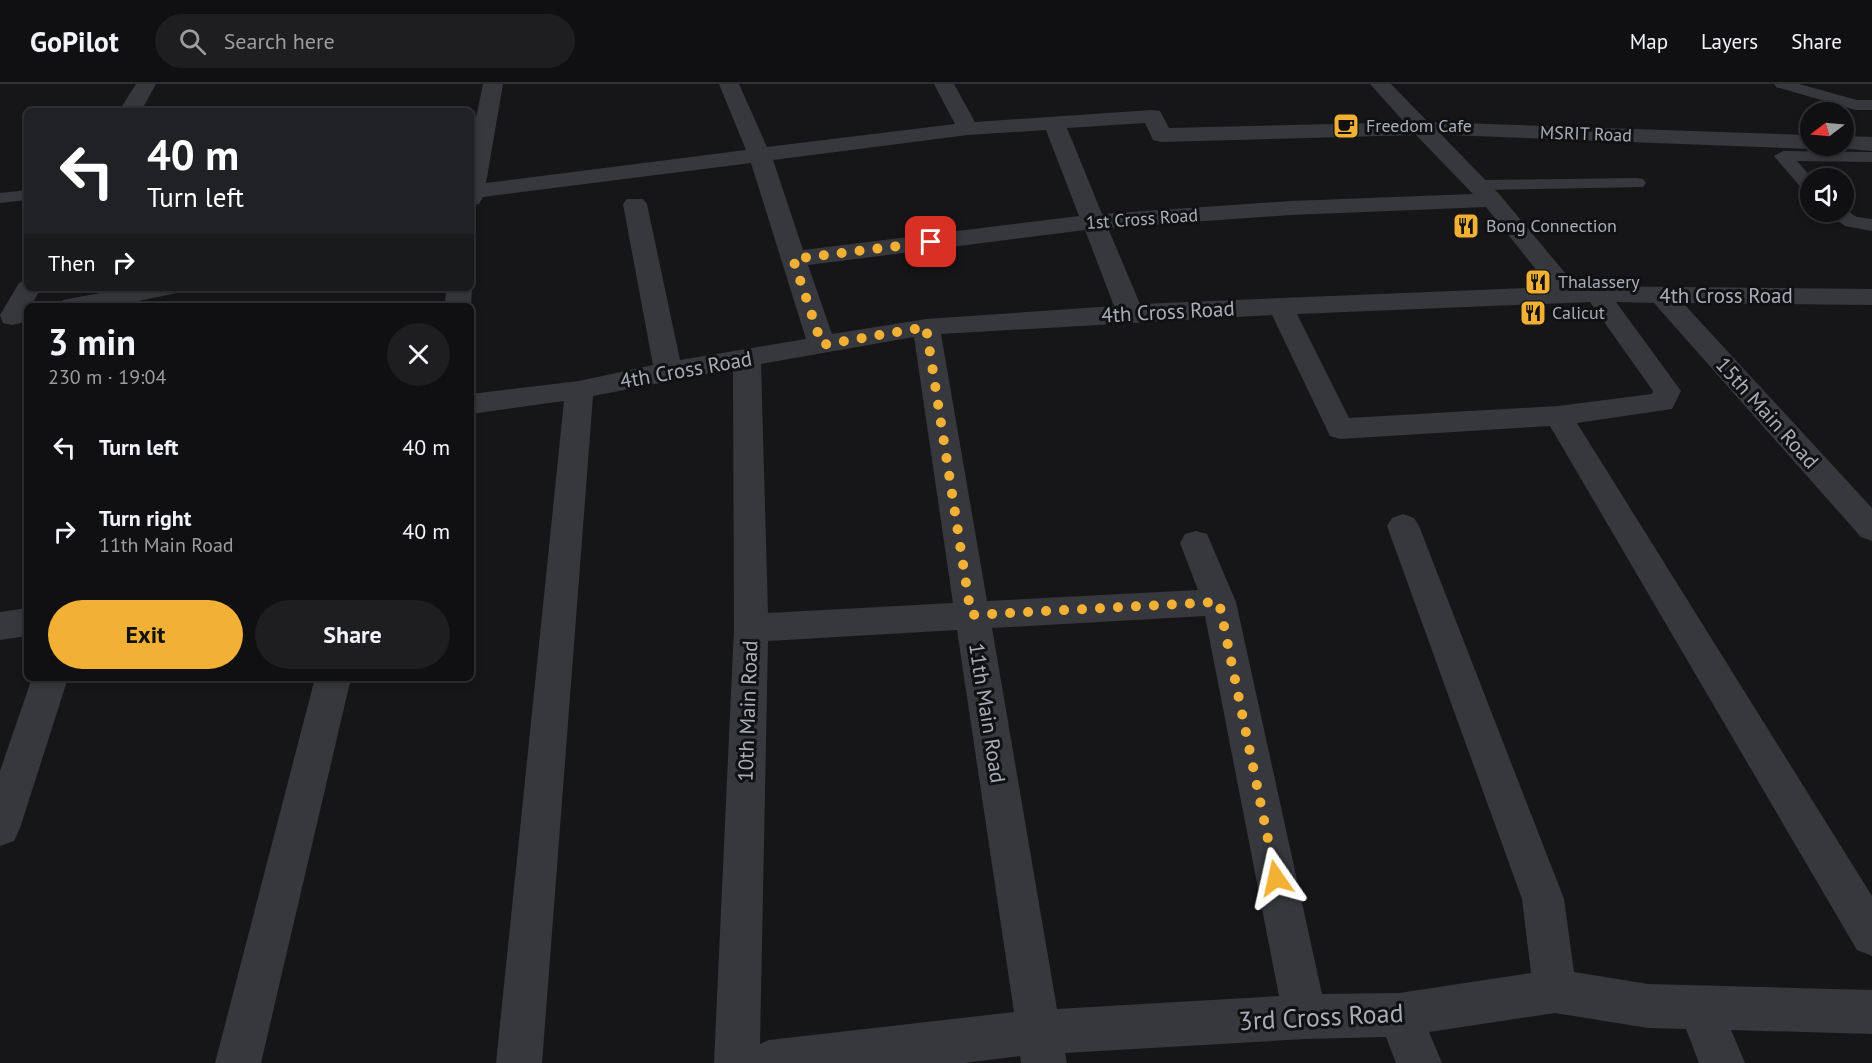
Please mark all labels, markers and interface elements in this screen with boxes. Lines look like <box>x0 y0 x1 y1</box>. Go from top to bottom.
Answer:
search box <box>155 14 575 68</box>
text: GoPilot <box>30 23 119 60</box>
icon: search <box>176 25 209 58</box>
text: Search here <box>224 27 335 55</box>
text: Map <box>1630 28 1668 55</box>
text: Layers <box>1701 28 1758 55</box>
text: Share <box>1791 28 1842 55</box>
north arrow <box>1800 102 1854 156</box>
map controls <box>1800 102 1854 222</box>
cafe icon: Freedom Cafe <box>1331 111 1361 141</box>
place label: Freedom Cafe <box>1366 114 1472 137</box>
street label: MSRIT Road <box>1540 120 1632 147</box>
text: 40 m <box>147 127 239 182</box>
icon: left <box>48 132 126 210</box>
button: sound <box>1800 168 1854 222</box>
text: Turn left <box>147 180 244 214</box>
street label: 1st Cross Road <box>1085 203 1199 234</box>
restaurant icon: Bong Connection <box>1451 211 1481 241</box>
place label: Bong Connection <box>1486 214 1617 237</box>
pin <box>905 216 956 267</box>
icon: arrive <box>914 225 947 258</box>
icon: right <box>107 246 140 279</box>
text: Then <box>48 249 95 277</box>
restaurant icon: Thalassery <box>1523 267 1553 297</box>
place label: Thalassery <box>1558 270 1640 293</box>
street label: 4th Cross Road <box>1659 282 1793 309</box>
street label: 4th Cross Road <box>1101 295 1235 328</box>
restaurant icon: Calicut <box>1518 298 1548 328</box>
place label: Calicut <box>1552 301 1605 324</box>
text: 3 min <box>48 318 136 365</box>
button: close <box>387 323 450 386</box>
street label: 4th Cross Road <box>618 345 754 394</box>
street label: 15th Main Road <box>1710 351 1825 474</box>
text: 230 m · 19:04 <box>48 364 166 390</box>
icon: left <box>48 431 81 464</box>
text: Turn left <box>99 433 179 461</box>
text: 40 m <box>402 433 450 461</box>
text: Turn right <box>99 504 191 532</box>
icon: right <box>48 515 81 548</box>
text: 40 m <box>402 517 450 545</box>
text: 11th Main Road <box>99 532 234 558</box>
button: Exit <box>48 600 243 669</box>
button: Share <box>255 600 450 669</box>
street label: 10th Main Road <box>732 640 763 782</box>
street label: 11th Main Road <box>963 641 1012 785</box>
position arrow <box>1244 846 1308 910</box>
street label: 3rd Cross Road <box>1238 996 1404 1037</box>

